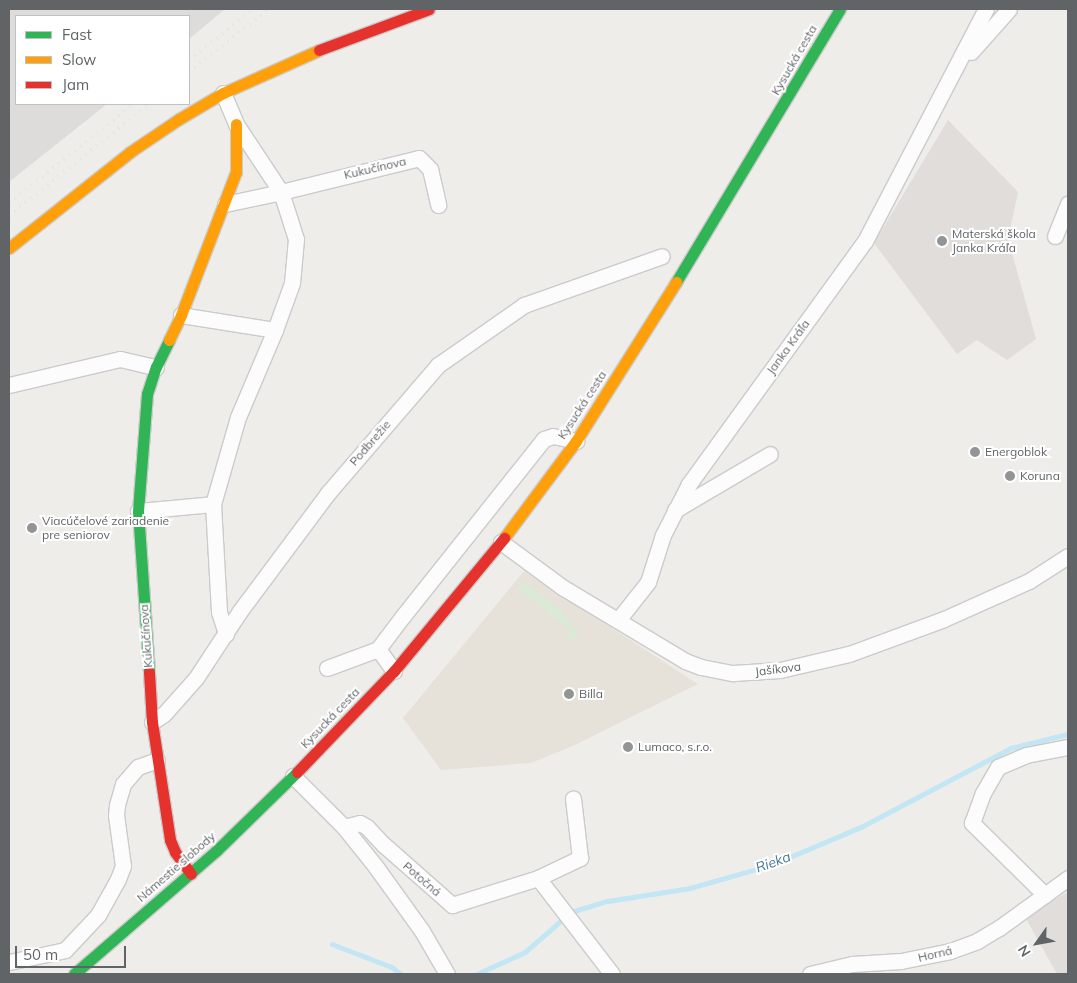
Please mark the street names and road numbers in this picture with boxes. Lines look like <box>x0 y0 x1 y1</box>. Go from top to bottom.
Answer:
street label: Kysucká cesta <box>768 22 820 98</box>
street label: Kukučínova <box>342 154 408 182</box>
street label: Janka Kráľa <box>763 317 813 377</box>
street label: Kysucká cesta <box>555 368 609 442</box>
street label: Podbrežie <box>346 417 394 469</box>
street label: Kukučínova <box>137 604 155 668</box>
street label: Jašíkova <box>754 659 802 679</box>
street label: Kysucká cesta <box>298 685 362 751</box>
street label: Námestie slobody <box>134 829 218 905</box>
street label: Potočná <box>400 859 444 899</box>
street label: Horná <box>917 943 953 965</box>

